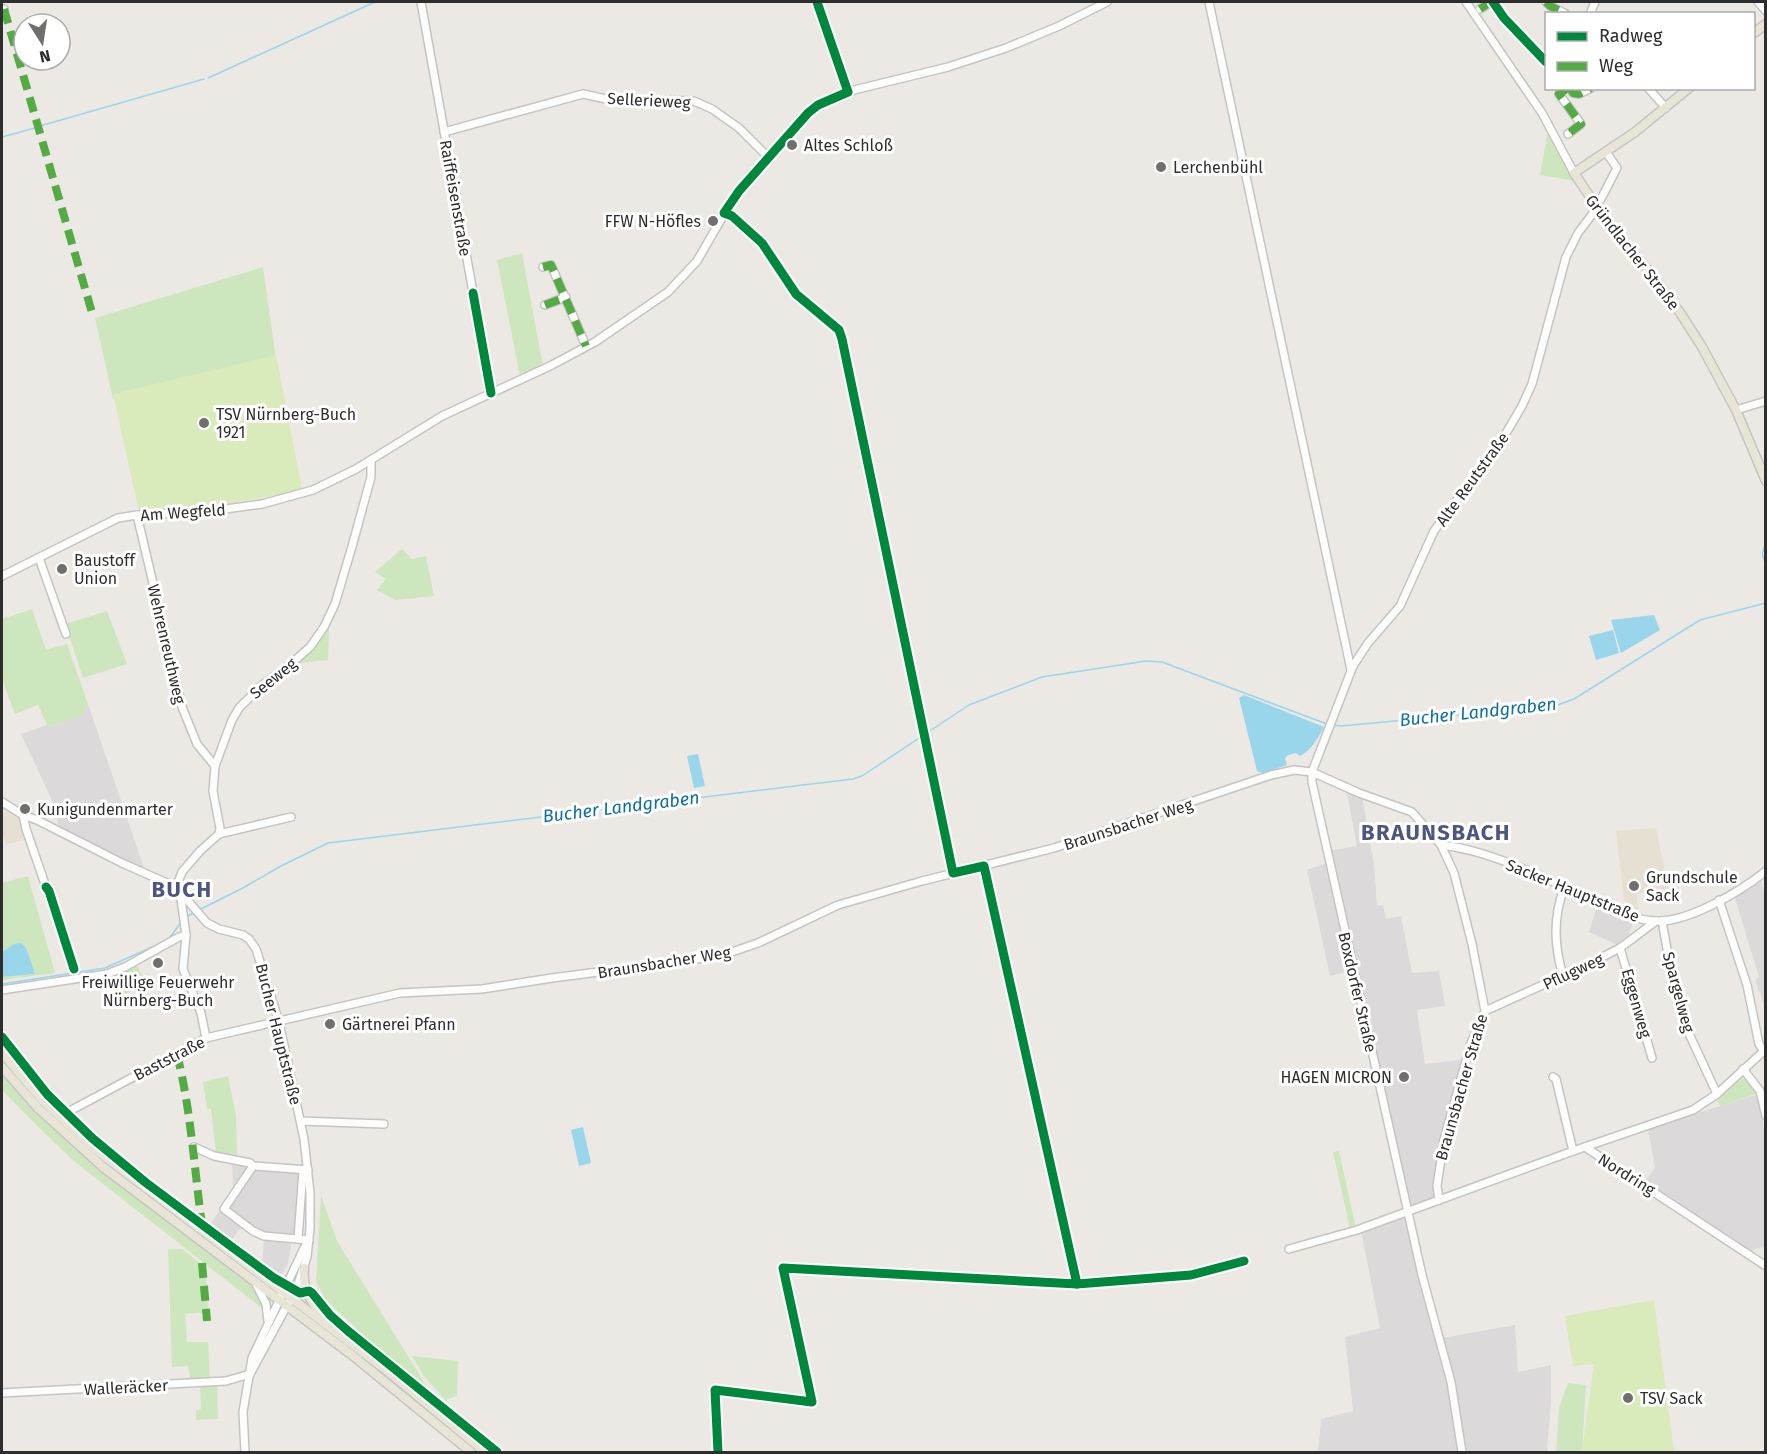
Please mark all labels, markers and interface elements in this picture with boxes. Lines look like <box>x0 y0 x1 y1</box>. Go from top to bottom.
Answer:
north arrow <box>12 12 72 72</box>
legend <box>1545 12 1755 90</box>
text: Radweg <box>1599 25 1663 47</box>
text: N <box>38 46 52 67</box>
text: Weg <box>1599 55 1633 77</box>
street label: Sellerieweg <box>607 89 692 112</box>
place label: Altes Schloß <box>804 136 893 155</box>
street label: Raiffeisenstraße <box>436 138 475 258</box>
marker: Altes Schloß <box>785 138 799 152</box>
place label: Lerchenbühl <box>1173 158 1263 177</box>
marker: Lerchenbühl <box>1154 160 1168 174</box>
street label: Gründlacher Straße <box>1582 191 1684 314</box>
place label: FFW N-Höfles <box>605 212 701 231</box>
marker: FFW N-Höfles <box>706 214 720 228</box>
place label: TSV Nürnberg-Buch 1921 <box>216 405 356 442</box>
marker: TSV Nürnberg-Buch 1921 <box>197 416 211 430</box>
street label: Alte Reutstraße <box>1432 429 1513 530</box>
street label: Am Wegfeld <box>140 500 226 525</box>
place label: Baustoff Union <box>74 551 136 588</box>
marker: Baustoff Union <box>55 562 69 576</box>
street label: Wehrenreuthweg <box>143 582 190 707</box>
street label: Seeweg <box>246 653 301 703</box>
water label: Bucher Landgraben <box>1398 693 1558 731</box>
water label: Bucher Landgraben <box>541 786 701 828</box>
street label: Braunsbacher Weg <box>1061 794 1196 854</box>
place label: Kunigundenmarter <box>37 800 174 819</box>
marker: Kunigundenmarter <box>18 802 32 816</box>
district label: BRAUNSBACH <box>1361 819 1511 846</box>
street label: Sacker Hauptstraße <box>1503 855 1642 926</box>
place label: Grundschule Sack <box>1646 868 1738 905</box>
district label: BUCH <box>151 876 213 903</box>
marker: Grundschule Sack <box>1627 879 1641 893</box>
street label: Boxdorfer Straße <box>1334 930 1381 1054</box>
street label: Braunsbacher Weg <box>596 942 733 982</box>
street label: Pflugweg <box>1540 949 1607 994</box>
street label: Spargelweg <box>1659 950 1699 1035</box>
marker: Freiwillige Feuerwehr Nürnberg-Buch <box>151 956 165 970</box>
street label: Bucher Hauptstraße <box>252 961 305 1107</box>
street label: Eggenweg <box>1618 966 1656 1041</box>
place label: Freiwillige Feuerwehr Nürnberg-Buch <box>81 973 235 1010</box>
street label: Braunsbacher Straße <box>1431 1012 1491 1163</box>
place label: Gärtnerei Pfann <box>342 1015 456 1034</box>
marker: Gärtnerei Pfann <box>323 1017 337 1031</box>
street label: Baststraße <box>130 1032 208 1084</box>
place label: HAGEN MICRON <box>1281 1068 1392 1087</box>
marker: HAGEN MICRON <box>1397 1070 1411 1084</box>
street label: Nordring <box>1595 1149 1659 1200</box>
street label: Walleräcker <box>83 1376 169 1399</box>
place label: TSV Sack <box>1640 1389 1704 1408</box>
marker: TSV Sack <box>1621 1391 1635 1405</box>

